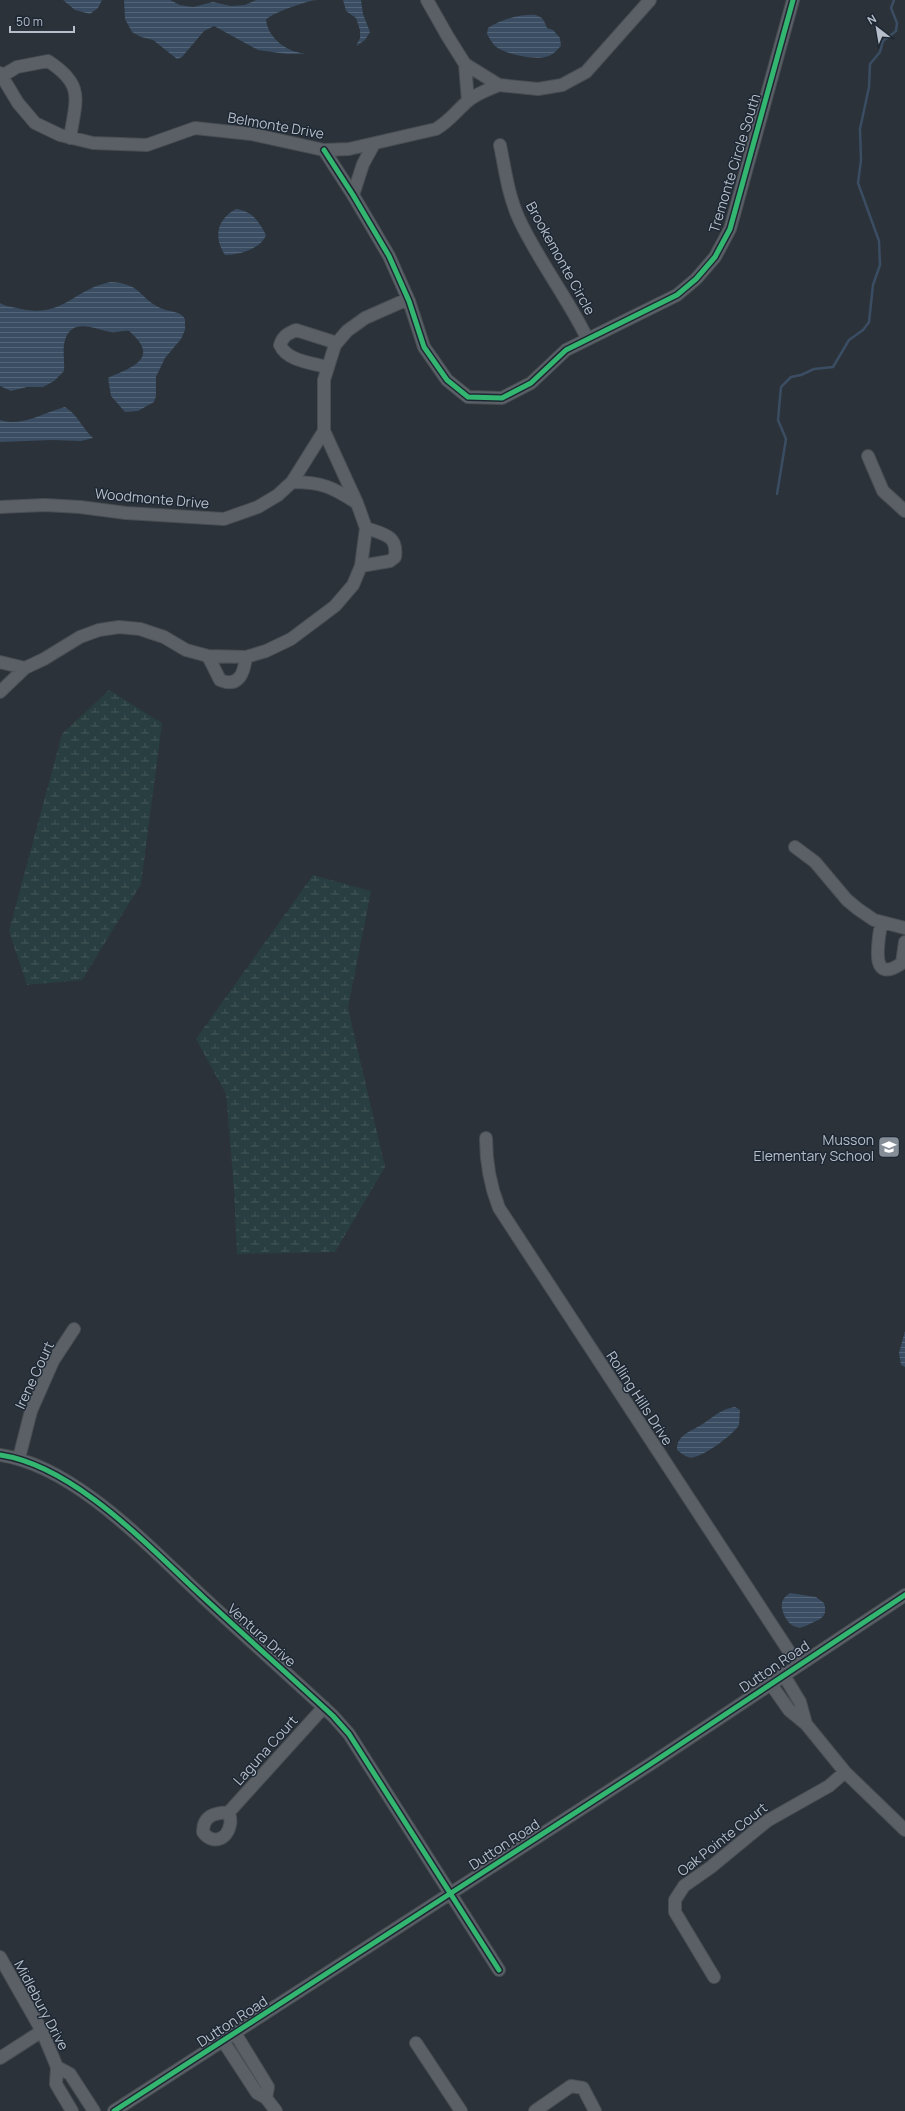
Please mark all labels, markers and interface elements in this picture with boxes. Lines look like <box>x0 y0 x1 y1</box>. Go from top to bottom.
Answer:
scale bar <box>10 8 74 34</box>
north arrow <box>857 8 897 48</box>
text: N <box>864 10 879 27</box>
text: 50 m <box>16 13 43 30</box>
street label: Tremonte Circle South <box>704 91 764 235</box>
street label: Belmonte Drive <box>226 107 326 143</box>
street label: Brookemonte Circle <box>522 198 600 318</box>
street label: Woodmonte Drive <box>94 484 210 512</box>
place label: Musson Elementary School <box>754 1130 874 1165</box>
school or university icon: Musson Elementary School <box>876 1134 902 1160</box>
street label: Irene Court <box>10 1338 58 1412</box>
street label: Rolling Hills Drive <box>602 1347 678 1449</box>
street label: Ventura Drive <box>224 1599 300 1671</box>
street label: Dutton Road <box>735 1636 813 1696</box>
street label: Laguna Court <box>229 1711 302 1789</box>
street label: Oak Pointe Court <box>673 1798 771 1880</box>
street label: Dutton Road <box>465 1814 543 1874</box>
street label: Midlebury Drive <box>10 1957 74 2053</box>
street label: Dutton Road <box>193 1991 271 2051</box>

